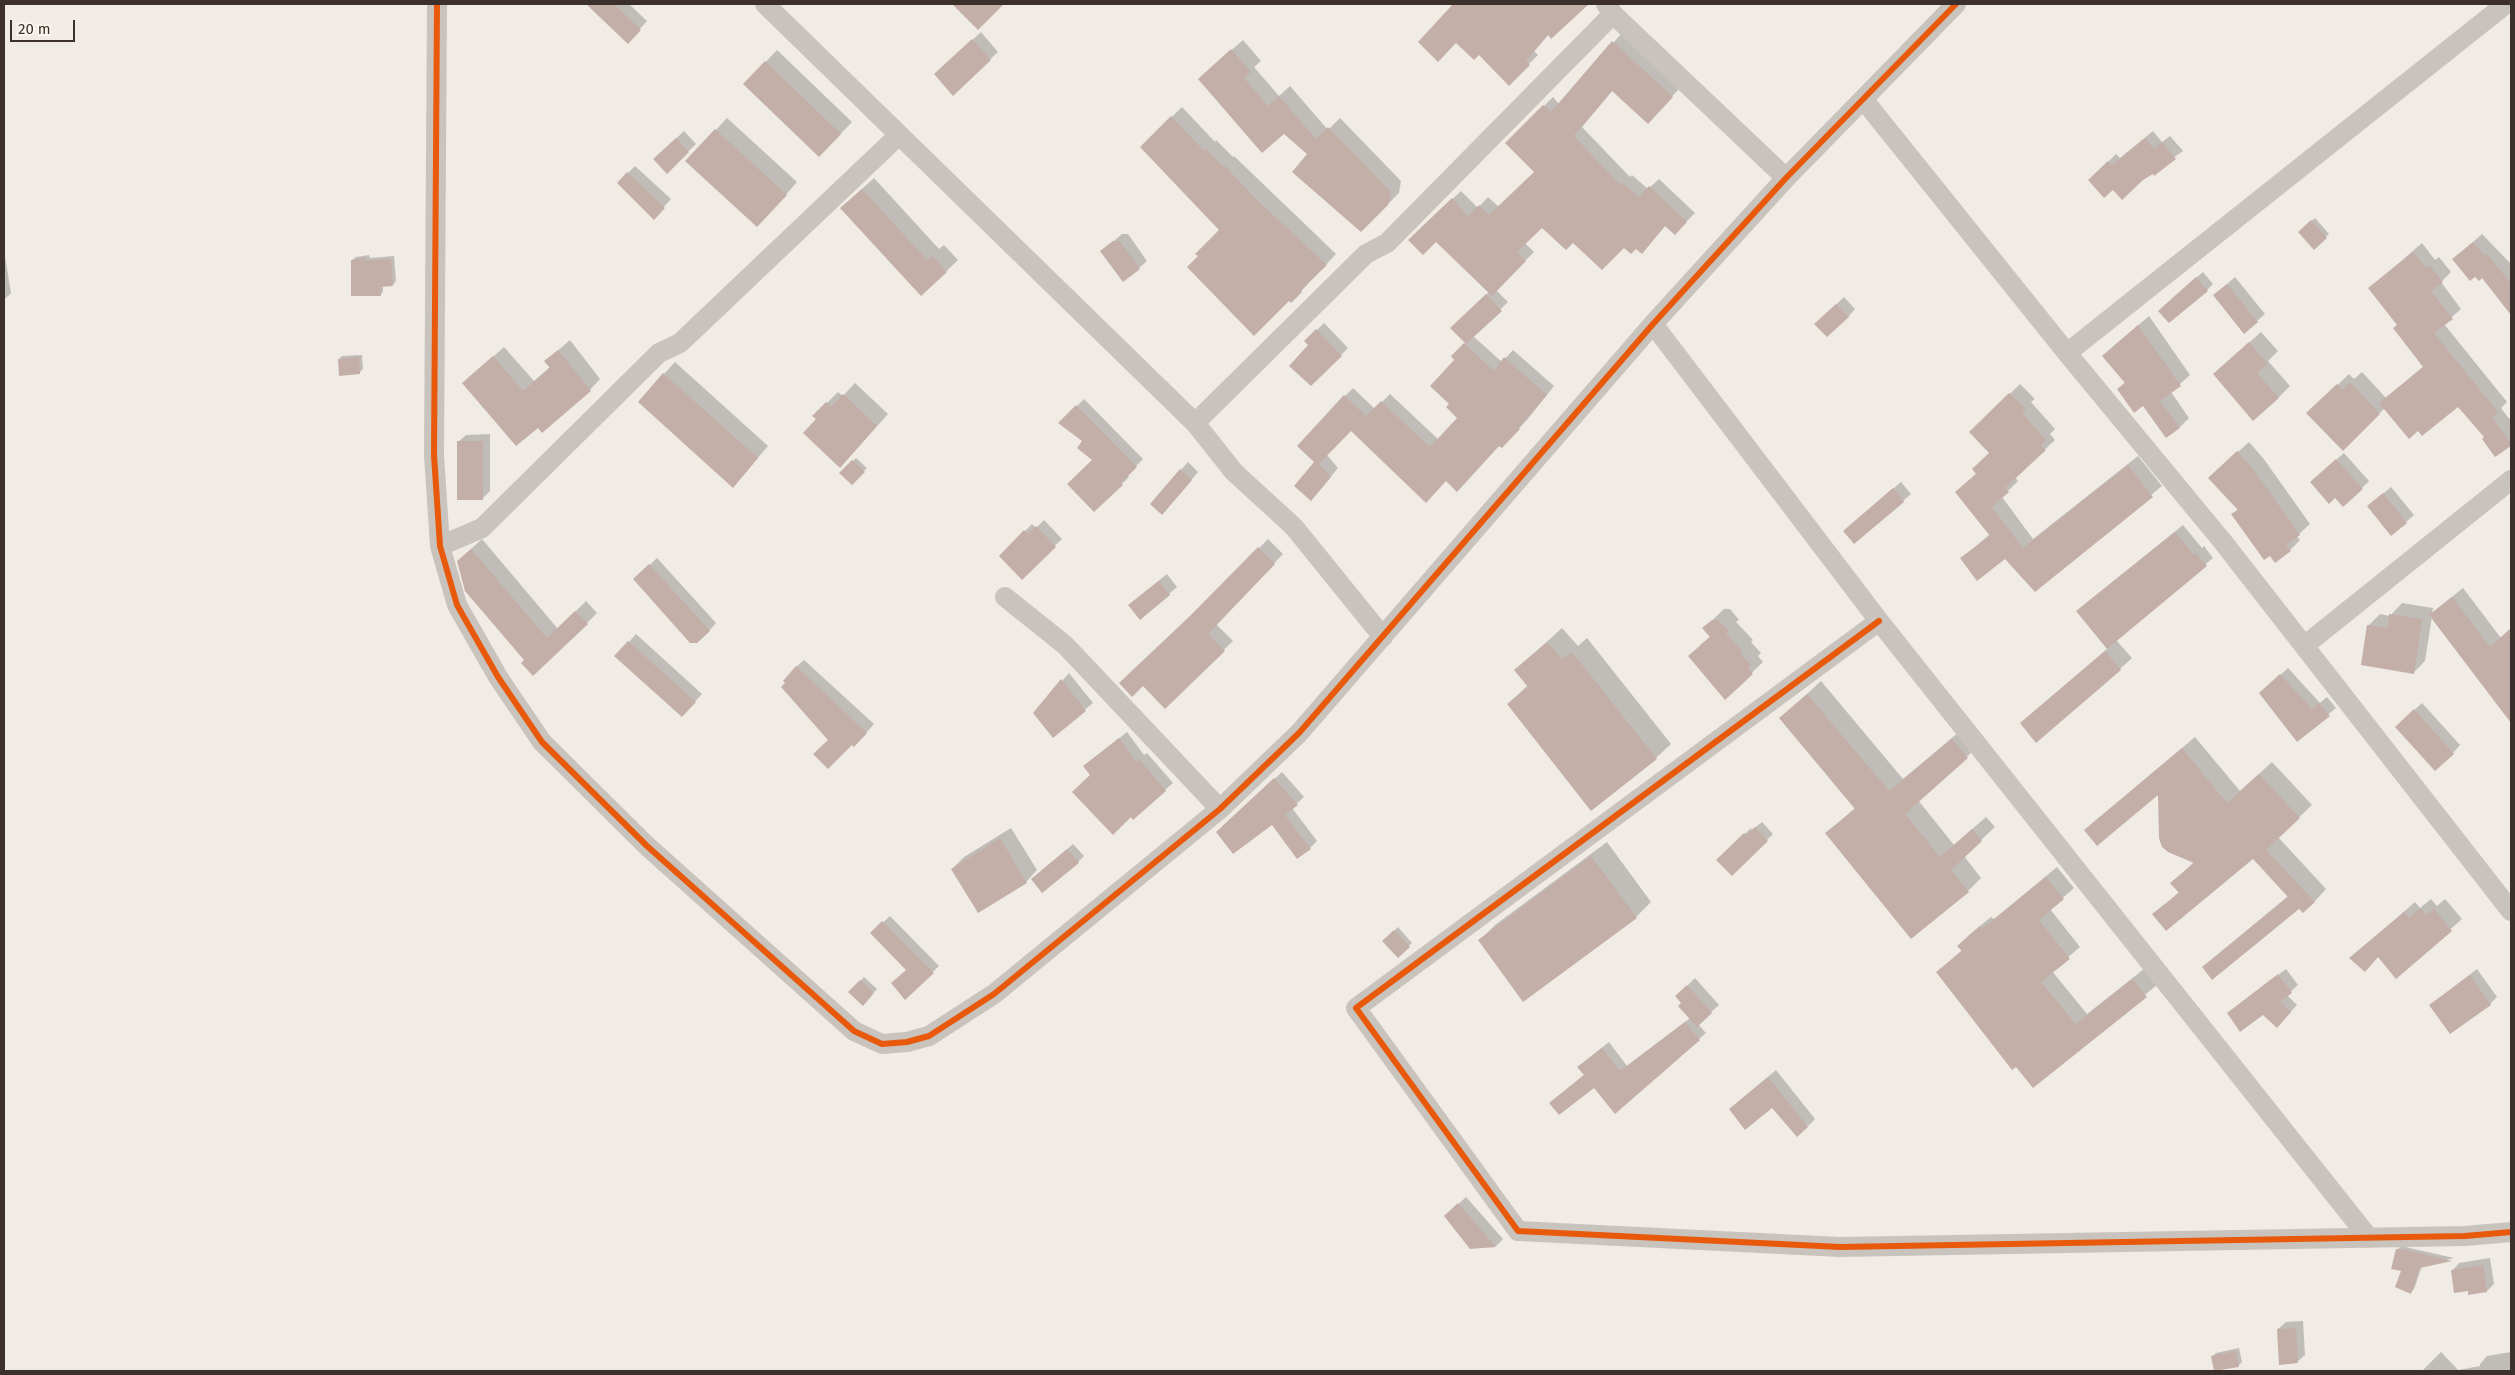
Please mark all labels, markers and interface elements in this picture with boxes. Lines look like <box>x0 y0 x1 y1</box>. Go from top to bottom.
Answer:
scale bar <box>12 10 78 42</box>
text: 20 m <box>18 20 51 38</box>

